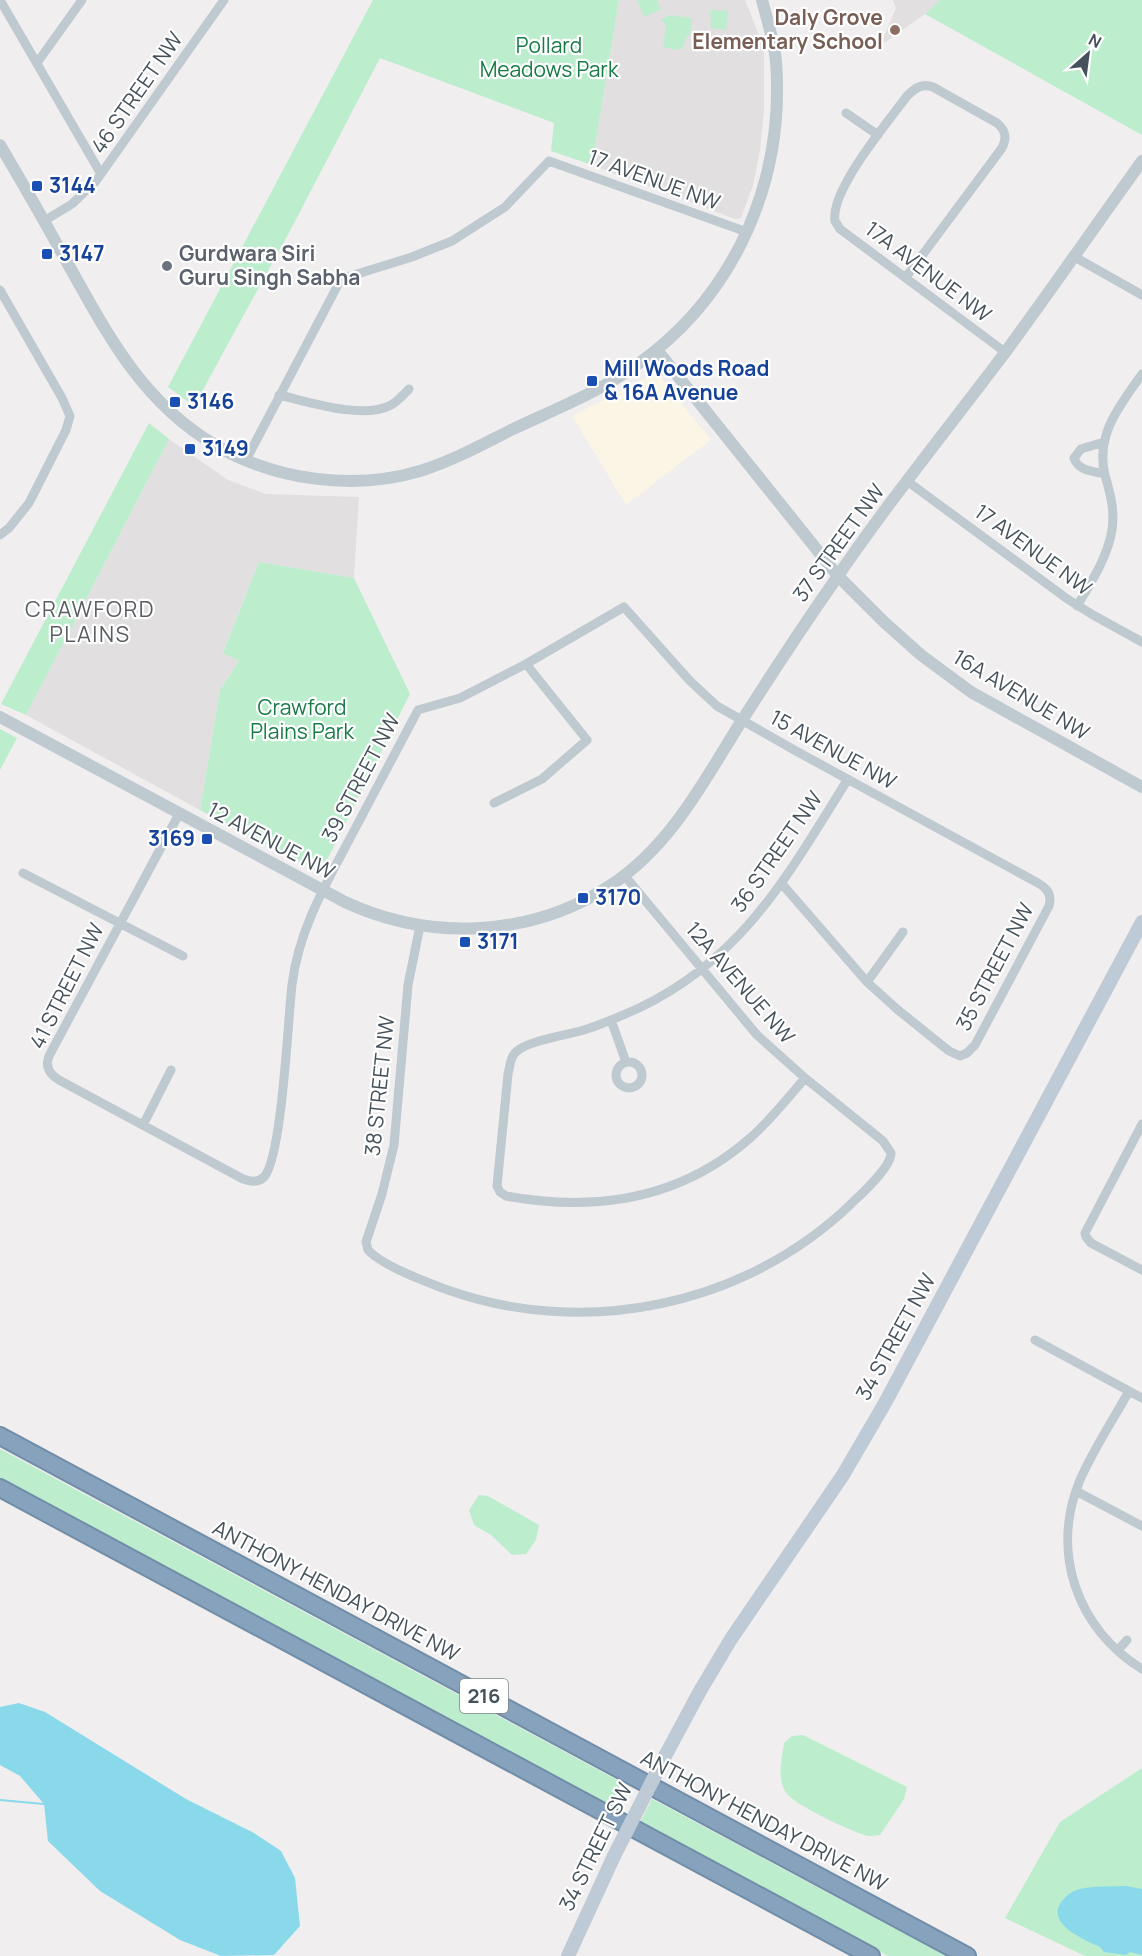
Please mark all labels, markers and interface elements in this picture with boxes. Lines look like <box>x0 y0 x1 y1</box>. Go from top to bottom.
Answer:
place label: Daly Grove Elementary School <box>692 3 883 55</box>
marker: Daly Grove Elementary School <box>888 23 902 37</box>
north arrow <box>1058 24 1118 84</box>
street label: 46 STREET NW <box>84 26 189 159</box>
text: N <box>1085 28 1105 53</box>
park label: Pollard Meadows Park <box>480 31 619 83</box>
street label: 17 AVENUE NW <box>584 142 725 216</box>
place label: 3144 <box>49 171 96 199</box>
marker: 3144 <box>30 179 44 193</box>
street label: 17A AVENUE NW <box>860 215 998 328</box>
place label: 3147 <box>59 239 104 267</box>
place label: Gurdwara Siri Guru Singh Sabha <box>179 239 360 291</box>
marker: 3147 <box>40 247 54 261</box>
marker: Gurdwara Siri Guru Singh Sabha <box>160 259 174 273</box>
place label: Mill Woods Road & 16A Avenue <box>604 354 769 406</box>
marker: Mill Woods Road & 16A Avenue <box>585 374 599 388</box>
place label: 3146 <box>187 387 234 415</box>
marker: 3146 <box>168 395 182 409</box>
place label: 3149 <box>202 434 249 462</box>
marker: 3149 <box>183 442 197 456</box>
street label: 37 STREET NW <box>786 478 891 607</box>
street label: 17 AVENUE NW <box>969 497 1098 601</box>
district label: CRAWFORD PLAINS <box>25 594 155 649</box>
street label: 16A AVENUE NW <box>948 642 1095 746</box>
park label: Crawford Plains Park <box>250 693 354 745</box>
street label: 15 AVENUE NW <box>765 703 902 796</box>
street label: 39 STREET NW <box>315 708 406 847</box>
street label: 36 STREET NW <box>724 785 828 917</box>
street label: 12 AVENUE NW <box>203 795 340 886</box>
place label: 3169 <box>148 824 195 852</box>
marker: 3169 <box>200 832 214 846</box>
place label: 3170 <box>595 883 641 911</box>
marker: 3170 <box>576 891 590 905</box>
street label: 35 STREET NW <box>949 898 1040 1035</box>
street label: 12A AVENUE NW <box>680 915 802 1050</box>
street label: 41 STREET NW <box>22 918 110 1053</box>
place label: 3171 <box>477 927 519 955</box>
marker: 3171 <box>458 935 472 949</box>
street label: 38 STREET NW <box>358 1014 400 1157</box>
street label: 34 STREET NW <box>849 1268 942 1405</box>
street label: ANTHONY HENDAY DRIVE NW <box>208 1513 465 1667</box>
road number: 216 <box>460 1679 508 1713</box>
street label: ANTHONY HENDAY DRIVE NW <box>636 1743 893 1897</box>
street label: 34 STREET SW <box>552 1778 638 1915</box>

